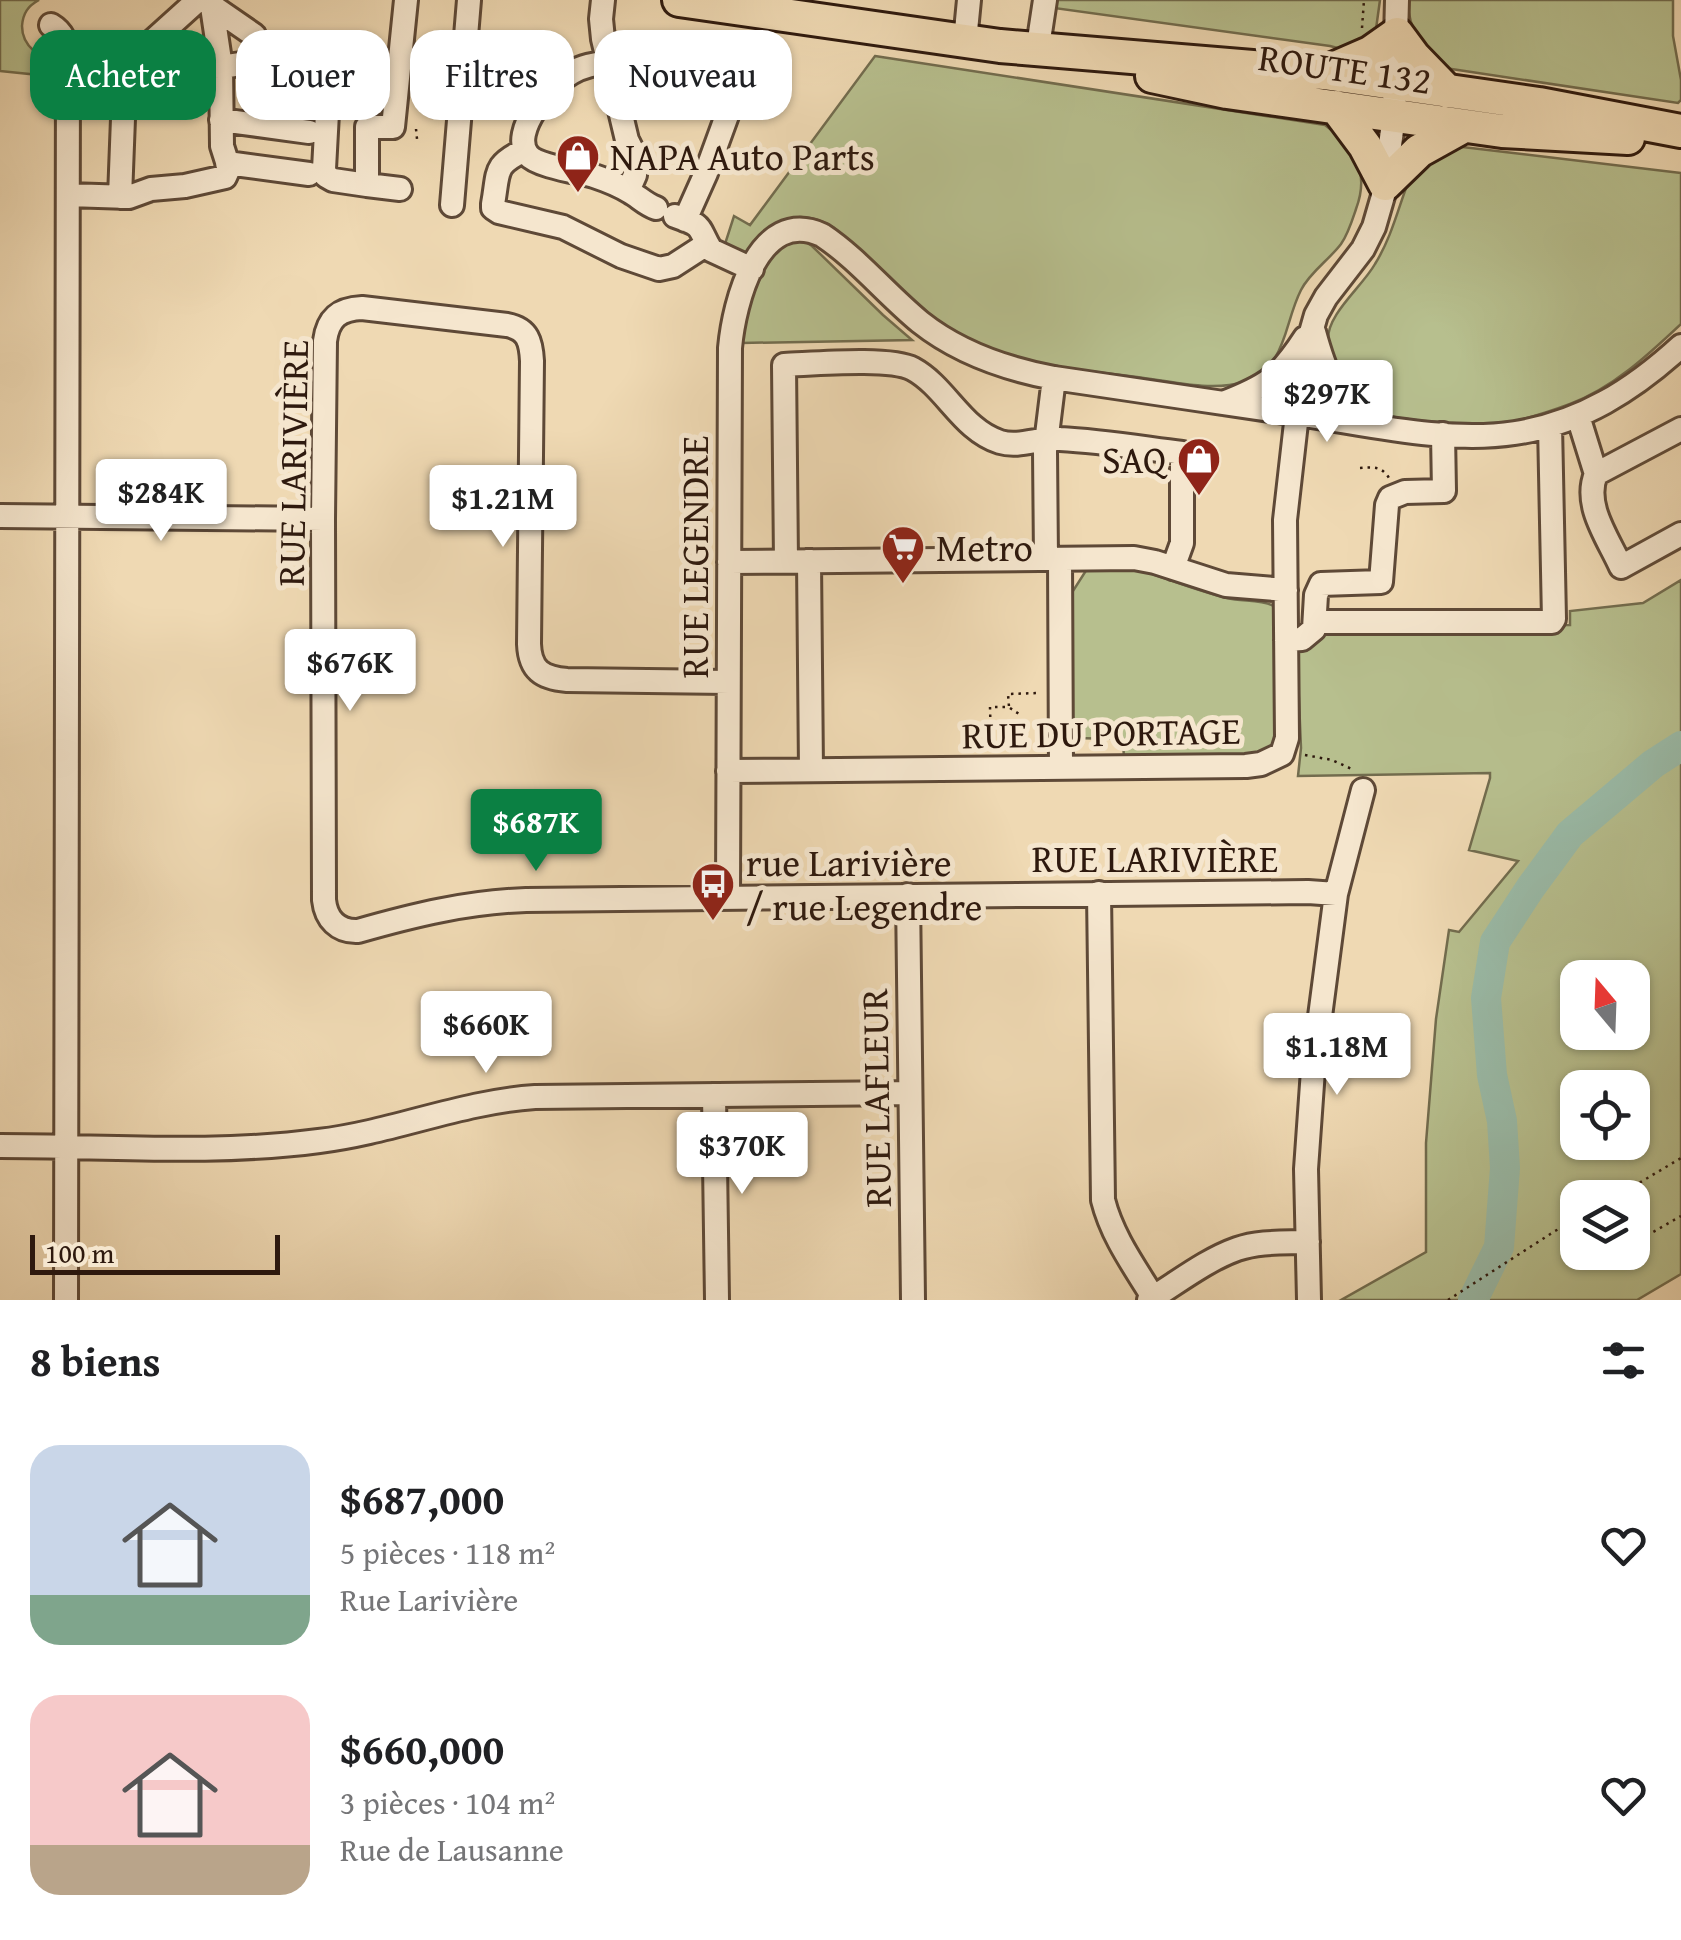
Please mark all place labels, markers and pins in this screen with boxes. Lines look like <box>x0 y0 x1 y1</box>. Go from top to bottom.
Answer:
place label: NAPA Auto Parts <box>610 128 875 184</box>
shop icon: NAPA Auto Parts <box>555 133 601 194</box>
pin: $297K <box>1257 360 1397 445</box>
place label: SAQ <box>1102 431 1168 487</box>
shop icon: SAQ <box>1176 436 1222 497</box>
pin: $284K <box>91 459 231 544</box>
pin: $1.21M <box>422 465 584 550</box>
place label: Metro <box>936 519 1033 575</box>
supermarket icon: Metro <box>880 524 926 585</box>
pin: $676K <box>280 629 420 714</box>
pin: $687K <box>466 789 606 874</box>
place label: rue Larivière / rue Legendre <box>746 834 982 934</box>
bus stop icon: rue Larivière / rue Legendre <box>690 861 736 922</box>
pin: $660K <box>416 991 556 1076</box>
pin: $1.18M <box>1256 1013 1418 1098</box>
pin: $370K <box>672 1112 812 1197</box>

